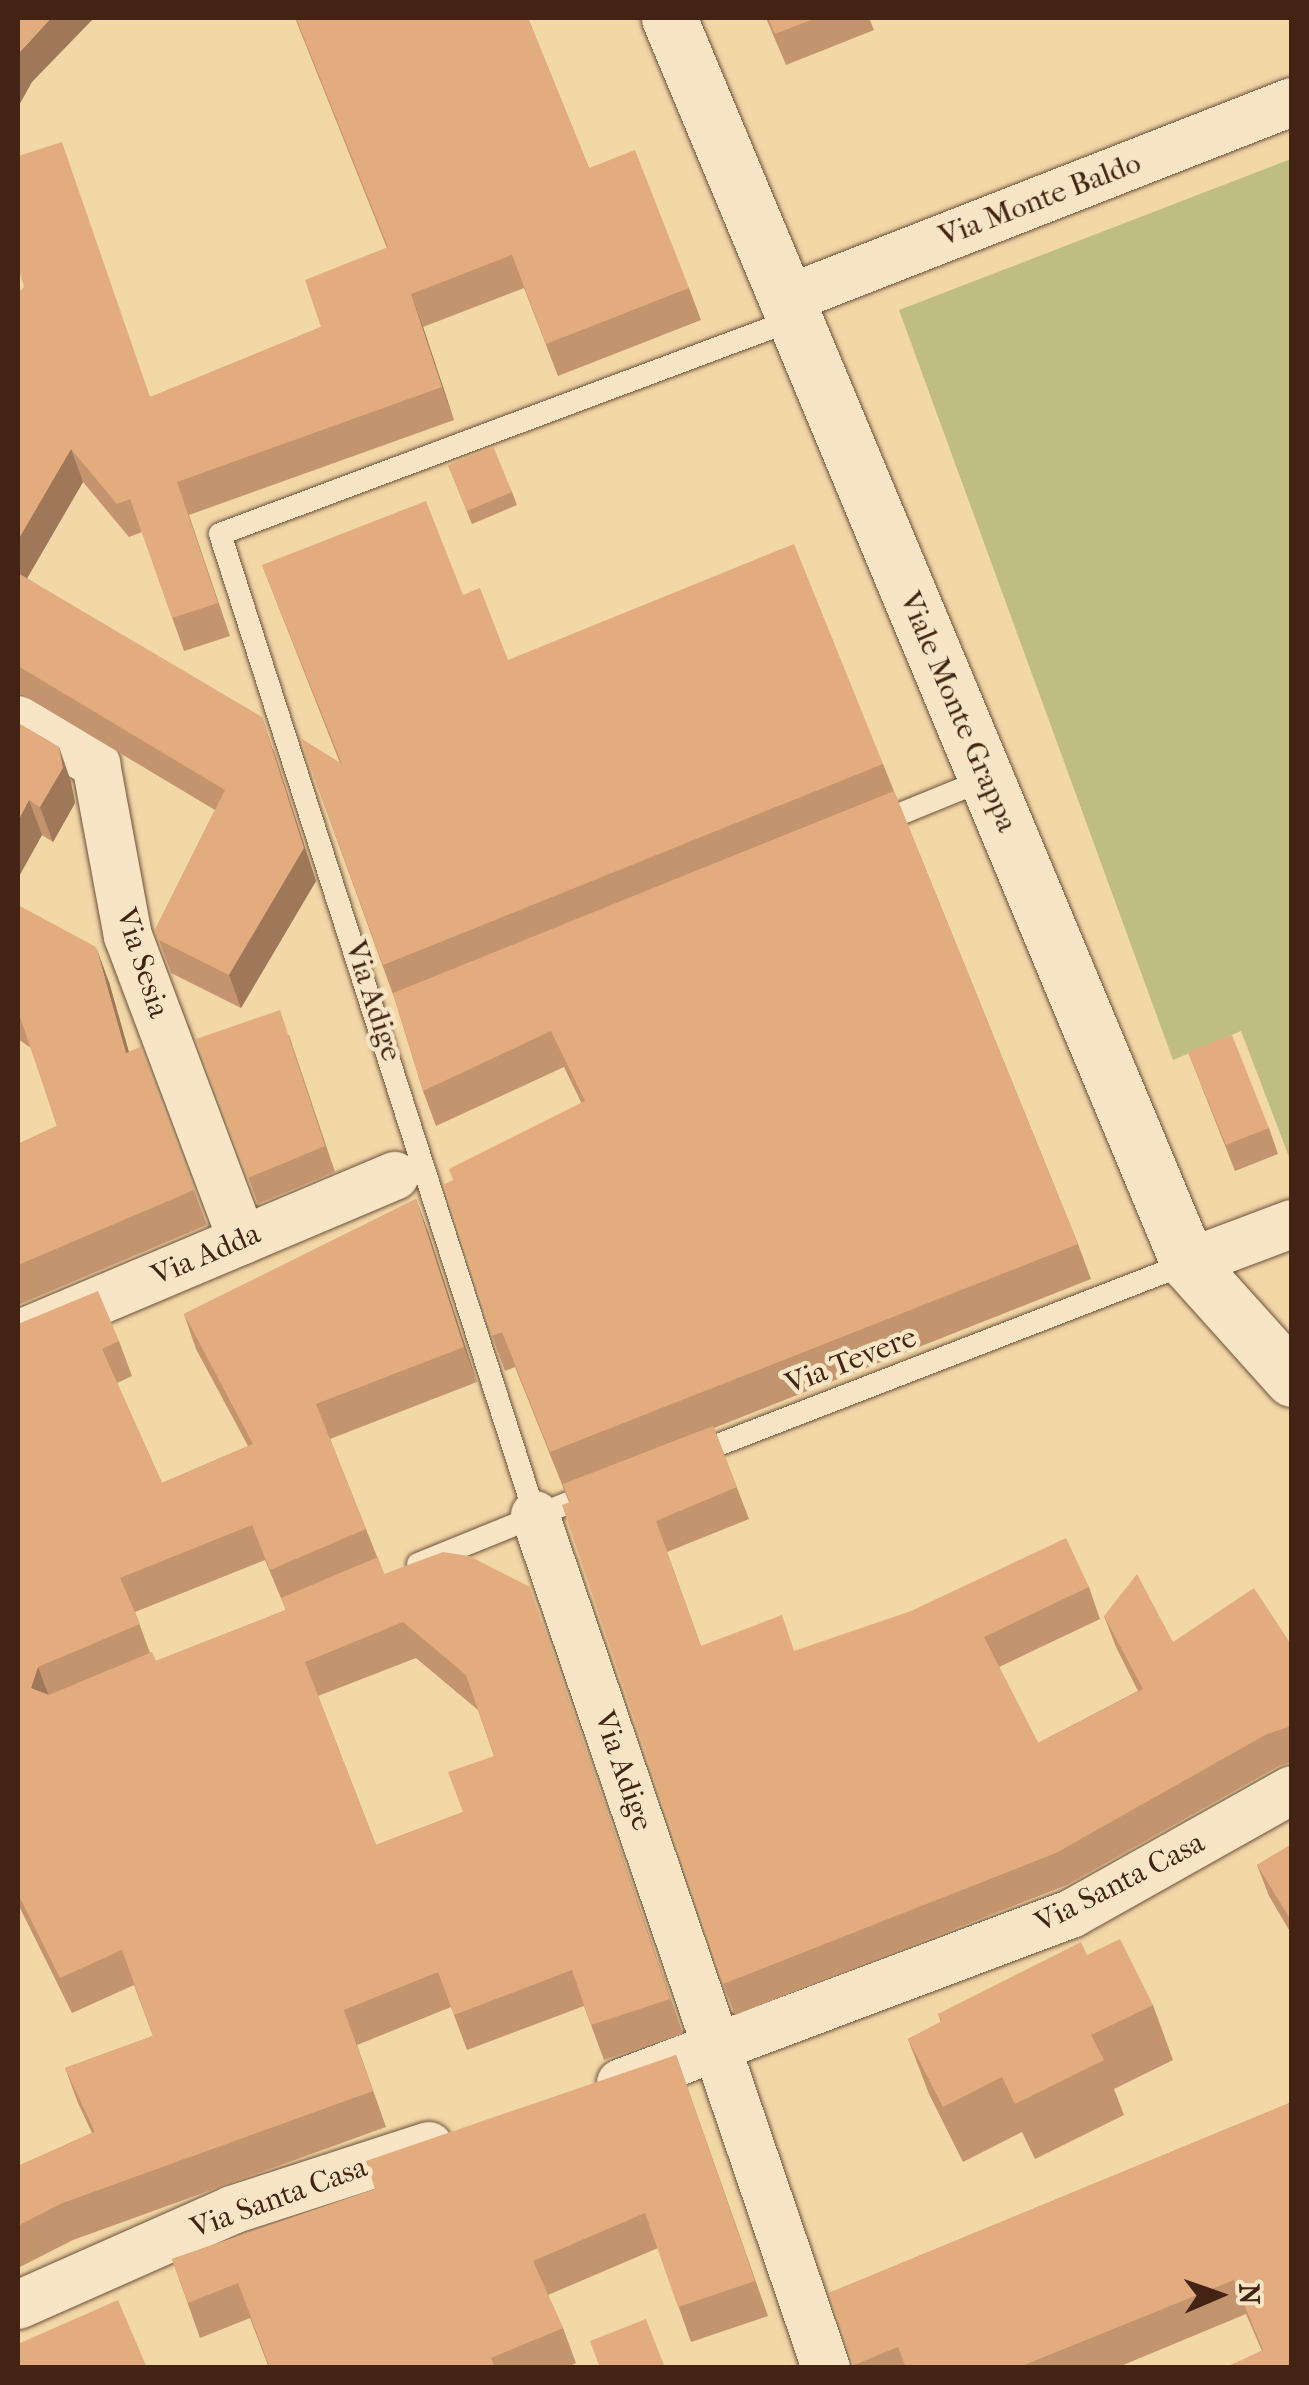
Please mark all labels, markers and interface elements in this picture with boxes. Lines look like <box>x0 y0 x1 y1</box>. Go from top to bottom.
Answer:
street label: Via Monte Baldo <box>934 145 1146 255</box>
street label: Viale Monte Grappa <box>891 587 1025 837</box>
street label: Via Sesia <box>107 904 177 1022</box>
street label: Via Adige <box>337 936 409 1066</box>
street label: Via Adda <box>146 1216 266 1294</box>
street label: Via Tevere <box>780 1320 922 1402</box>
street label: Via Adige <box>586 1707 660 1835</box>
street label: Via Santa Casa <box>1029 1825 1211 1941</box>
street label: Via Santa Casa <box>186 2149 372 2247</box>
north arrow <box>1169 2245 1269 2345</box>
text: N <box>1233 2283 1266 2305</box>

